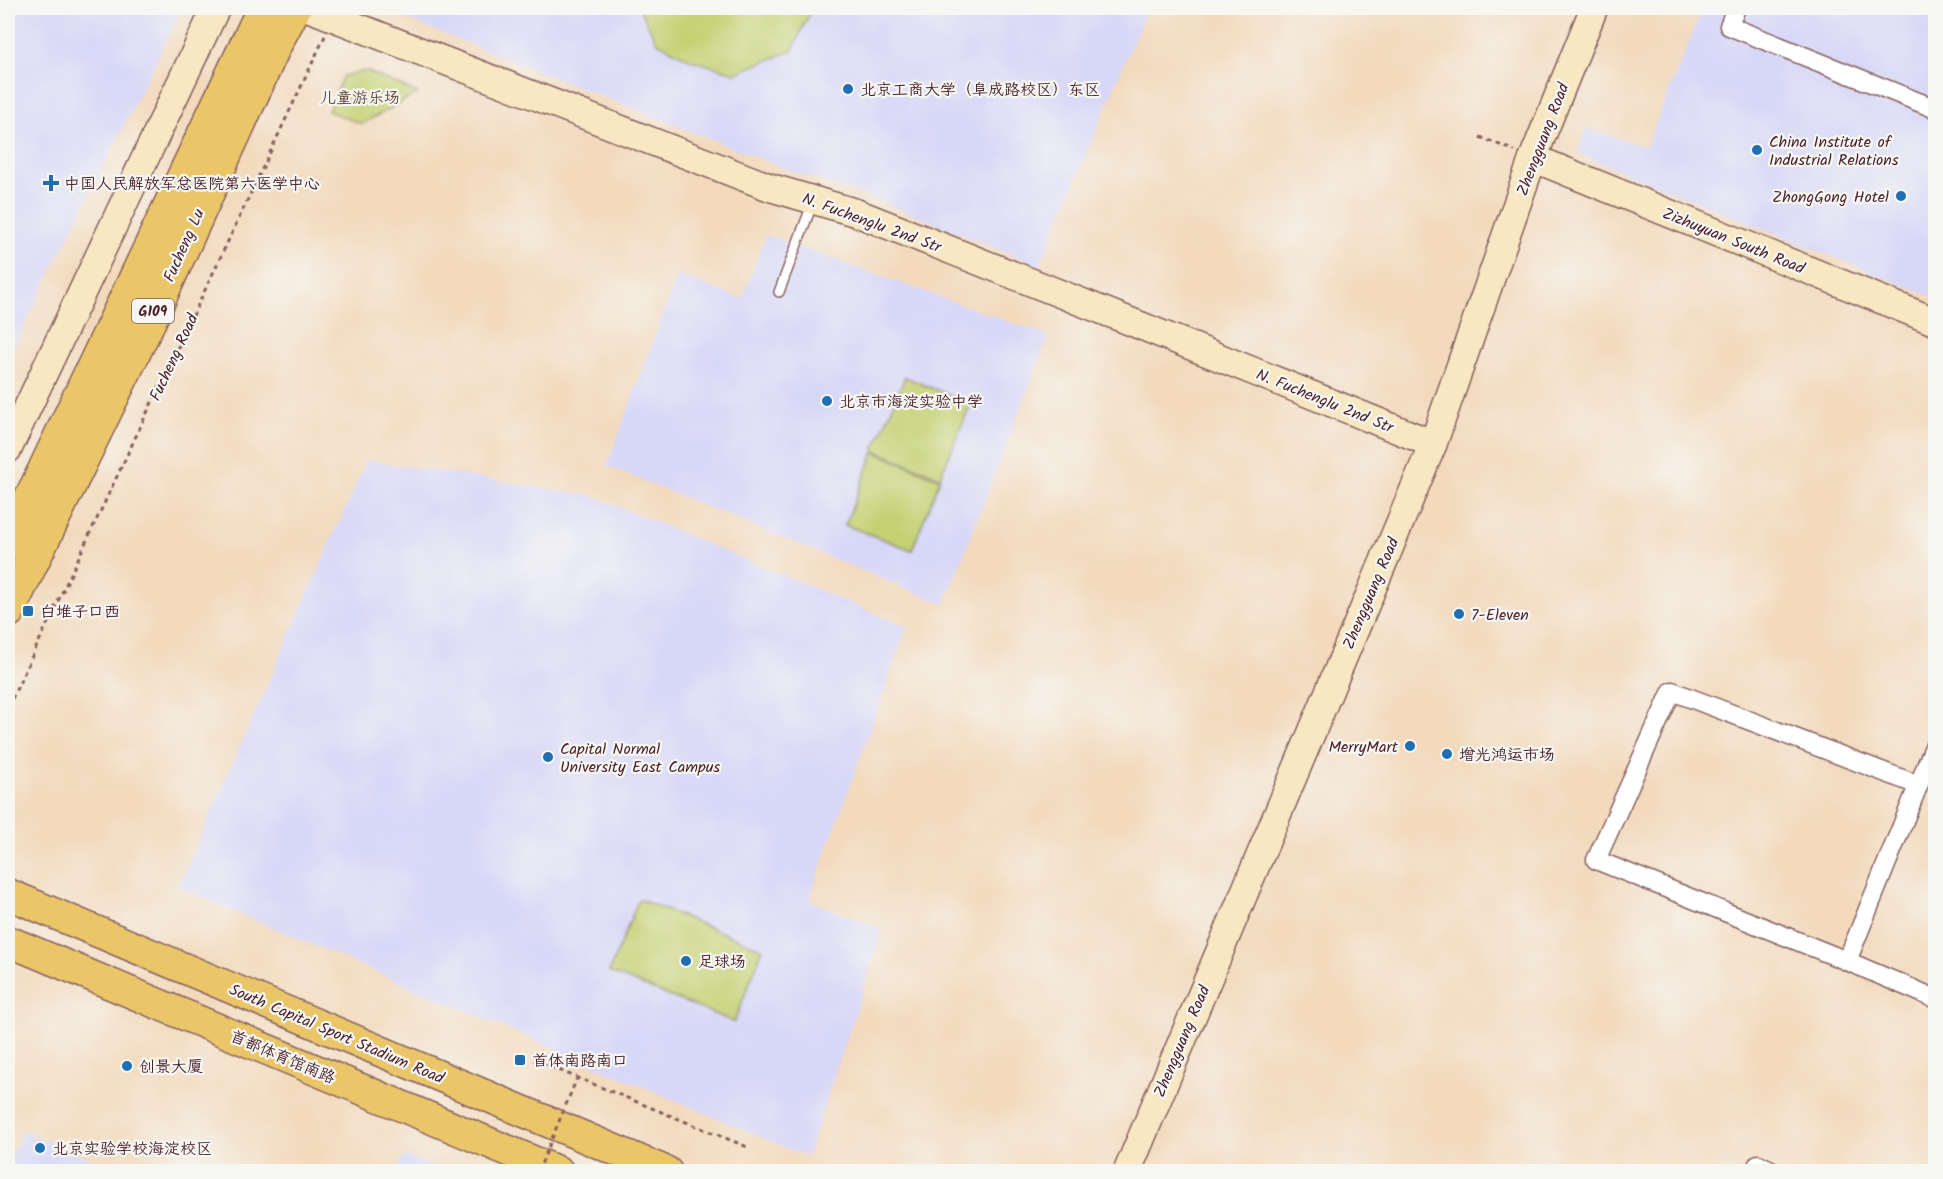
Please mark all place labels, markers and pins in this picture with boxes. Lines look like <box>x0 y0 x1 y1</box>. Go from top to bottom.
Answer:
place label: 北京工商大学（阜成路校区）东区 <box>860 78 1100 103</box>
marker: 北京工商大学（阜成路校区）东区 <box>841 82 855 96</box>
place label: China Institute of Industrial Relations <box>1769 130 1899 173</box>
marker: China Institute of Industrial Relations <box>1750 143 1764 157</box>
place label: 中国人民解放军总医院第六医学中心 <box>64 172 320 197</box>
marker: 中国人民解放军总医院第六医学中心 <box>42 174 60 192</box>
place label: ZhongGong Hotel <box>1772 185 1889 210</box>
marker: ZhongGong Hotel <box>1894 189 1908 203</box>
place label: 北京市海淀实验中学 <box>839 390 983 415</box>
marker: 北京市海淀实验中学 <box>820 394 834 408</box>
place label: 白堆子口西 <box>40 600 120 625</box>
place label: 7-Eleven <box>1471 603 1529 628</box>
marker: 白堆子口西 <box>21 604 35 618</box>
marker: 7-Eleven <box>1452 607 1466 621</box>
place label: MerryMart <box>1328 735 1399 760</box>
place label: Capital Normal University East Campus <box>560 737 720 780</box>
marker: MerryMart <box>1403 739 1417 753</box>
place label: 增光鸿运市场 <box>1459 743 1555 768</box>
marker: 增光鸿运市场 <box>1440 747 1454 761</box>
marker: Capital Normal University East Campus <box>541 750 555 764</box>
place label: 足球场 <box>698 950 746 975</box>
marker: 足球场 <box>679 954 693 968</box>
place label: 首体南路南口 <box>532 1049 628 1074</box>
marker: 首体南路南口 <box>513 1053 527 1067</box>
place label: 创景大厦 <box>139 1055 203 1080</box>
marker: 创景大厦 <box>120 1059 134 1073</box>
place label: 北京实验学校海淀校区 <box>52 1137 212 1162</box>
marker: 北京实验学校海淀校区 <box>33 1141 47 1155</box>

